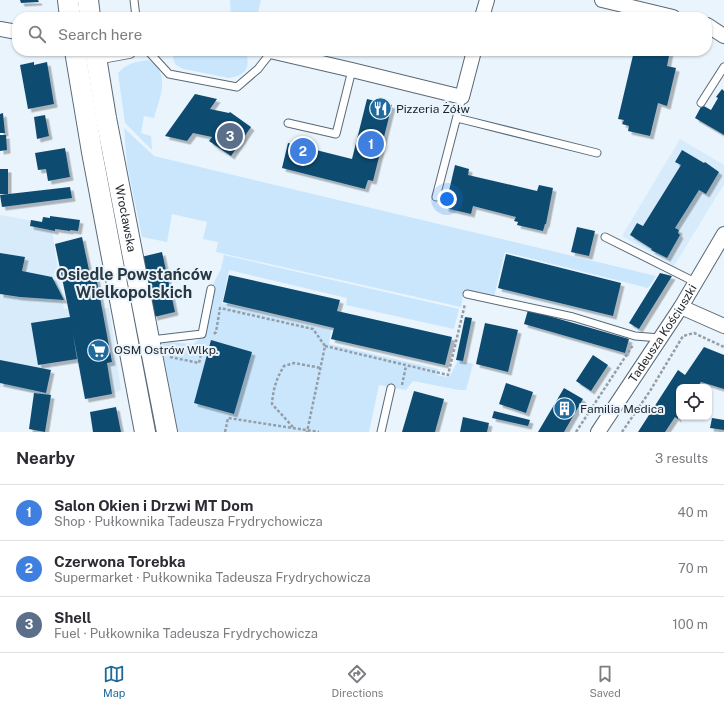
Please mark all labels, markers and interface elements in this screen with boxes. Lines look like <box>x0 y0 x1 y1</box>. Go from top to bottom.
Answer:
search box <box>12 12 712 56</box>
icon: search <box>26 23 48 45</box>
text: Search here <box>58 26 142 43</box>
restaurant icon: Pizzeria Żółw <box>368 96 394 122</box>
place label: Pizzeria Żółw <box>396 102 470 116</box>
pin: 3 <box>217 121 243 151</box>
pin: 1 <box>358 129 384 159</box>
pin: 2 <box>290 136 316 166</box>
street label: Wrocławska <box>112 183 139 253</box>
your location <box>437 189 457 209</box>
district label: Osiedle Powstańców Wielkopolskich <box>56 265 213 302</box>
street label: Tadeusza Kościuszki <box>626 282 700 385</box>
supermarket icon: OSM Ostrów Wlkp. <box>85 337 111 363</box>
place label: OSM Ostrów Wlkp. <box>114 343 219 357</box>
map controls <box>676 384 712 420</box>
button: locate <box>676 384 712 420</box>
building icon: Familia Medica <box>551 396 577 422</box>
place label: Familia Medica <box>580 402 664 416</box>
text: Nearby <box>16 448 75 468</box>
text: 3 results <box>655 451 708 466</box>
text: Salon Okien i Drzwi MT Dom <box>54 497 253 514</box>
text: 1 <box>26 505 32 520</box>
text: 40 m <box>677 505 708 520</box>
text: Shop · Pułkownika Tadeusza Frydrychowicza <box>54 514 323 529</box>
text: Czerwona Torebka <box>54 553 186 570</box>
text: 2 <box>25 561 33 576</box>
text: 70 m <box>678 561 708 576</box>
text: Supermarket · Pułkownika Tadeusza Frydrychowicza <box>54 570 371 585</box>
text: Shell <box>54 609 92 626</box>
text: 3 <box>25 617 33 632</box>
text: 100 m <box>672 617 708 632</box>
text: Fuel · Pułkownika Tadeusza Frydrychowicza <box>54 626 318 641</box>
tab: Map <box>103 663 125 699</box>
tab: Directions <box>332 663 383 699</box>
tab: Saved <box>589 663 621 699</box>

